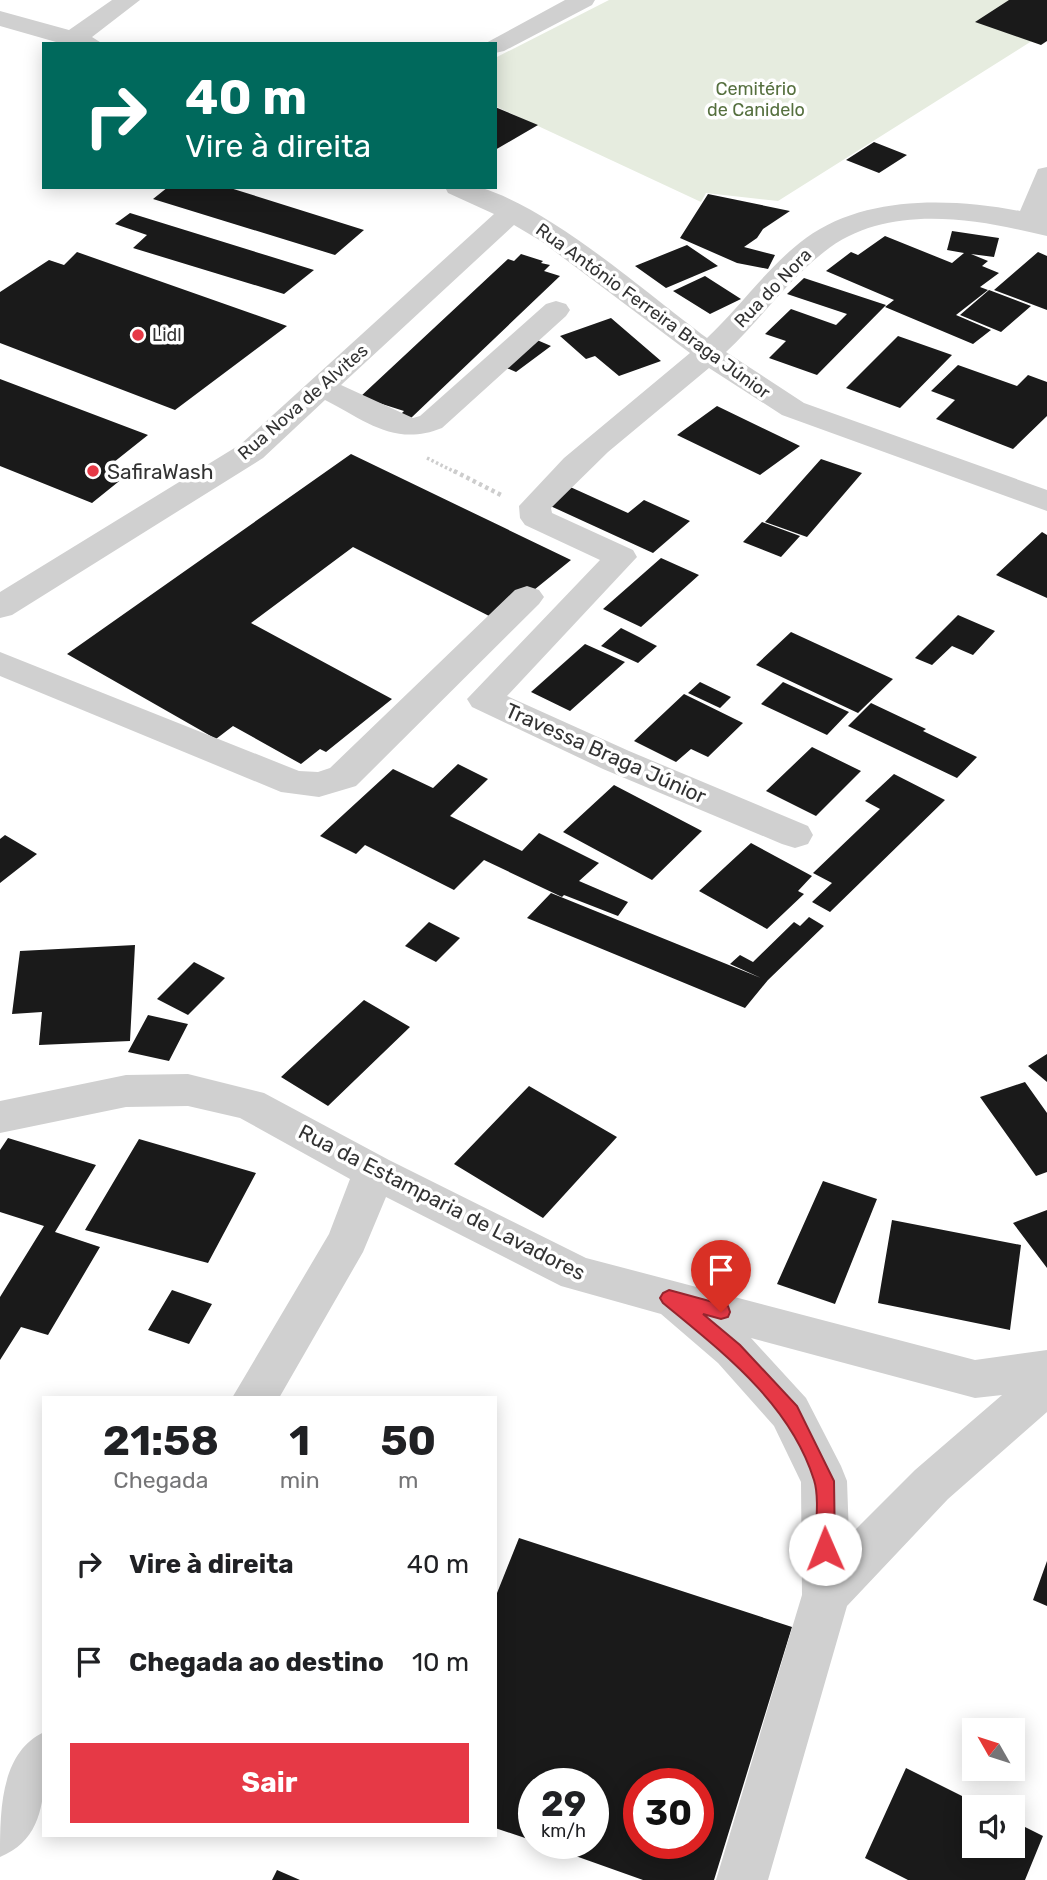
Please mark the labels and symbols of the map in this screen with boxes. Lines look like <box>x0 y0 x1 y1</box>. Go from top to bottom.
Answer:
park label: Cemitério de Canidelo <box>707 78 805 121</box>
street label: Rua António Ferreira Braga Júnior <box>531 219 775 404</box>
street label: Rua do Nora <box>730 244 816 332</box>
place label: Lidl <box>152 324 182 346</box>
marker: Lidl <box>130 327 146 343</box>
street label: Rua Nova de Alvites <box>233 340 373 464</box>
place label: SafiraWash <box>107 459 214 484</box>
marker: SafiraWash <box>85 463 101 479</box>
street label: Travessa Braga Júnior <box>502 697 710 809</box>
street label: Rua da Estamparia de Lavadores <box>294 1119 590 1285</box>
pin <box>691 1240 751 1312</box>
position arrow <box>788 1512 862 1586</box>
north arrow <box>962 1718 1026 1782</box>
speed limit sign: 30 <box>623 1768 714 1859</box>

